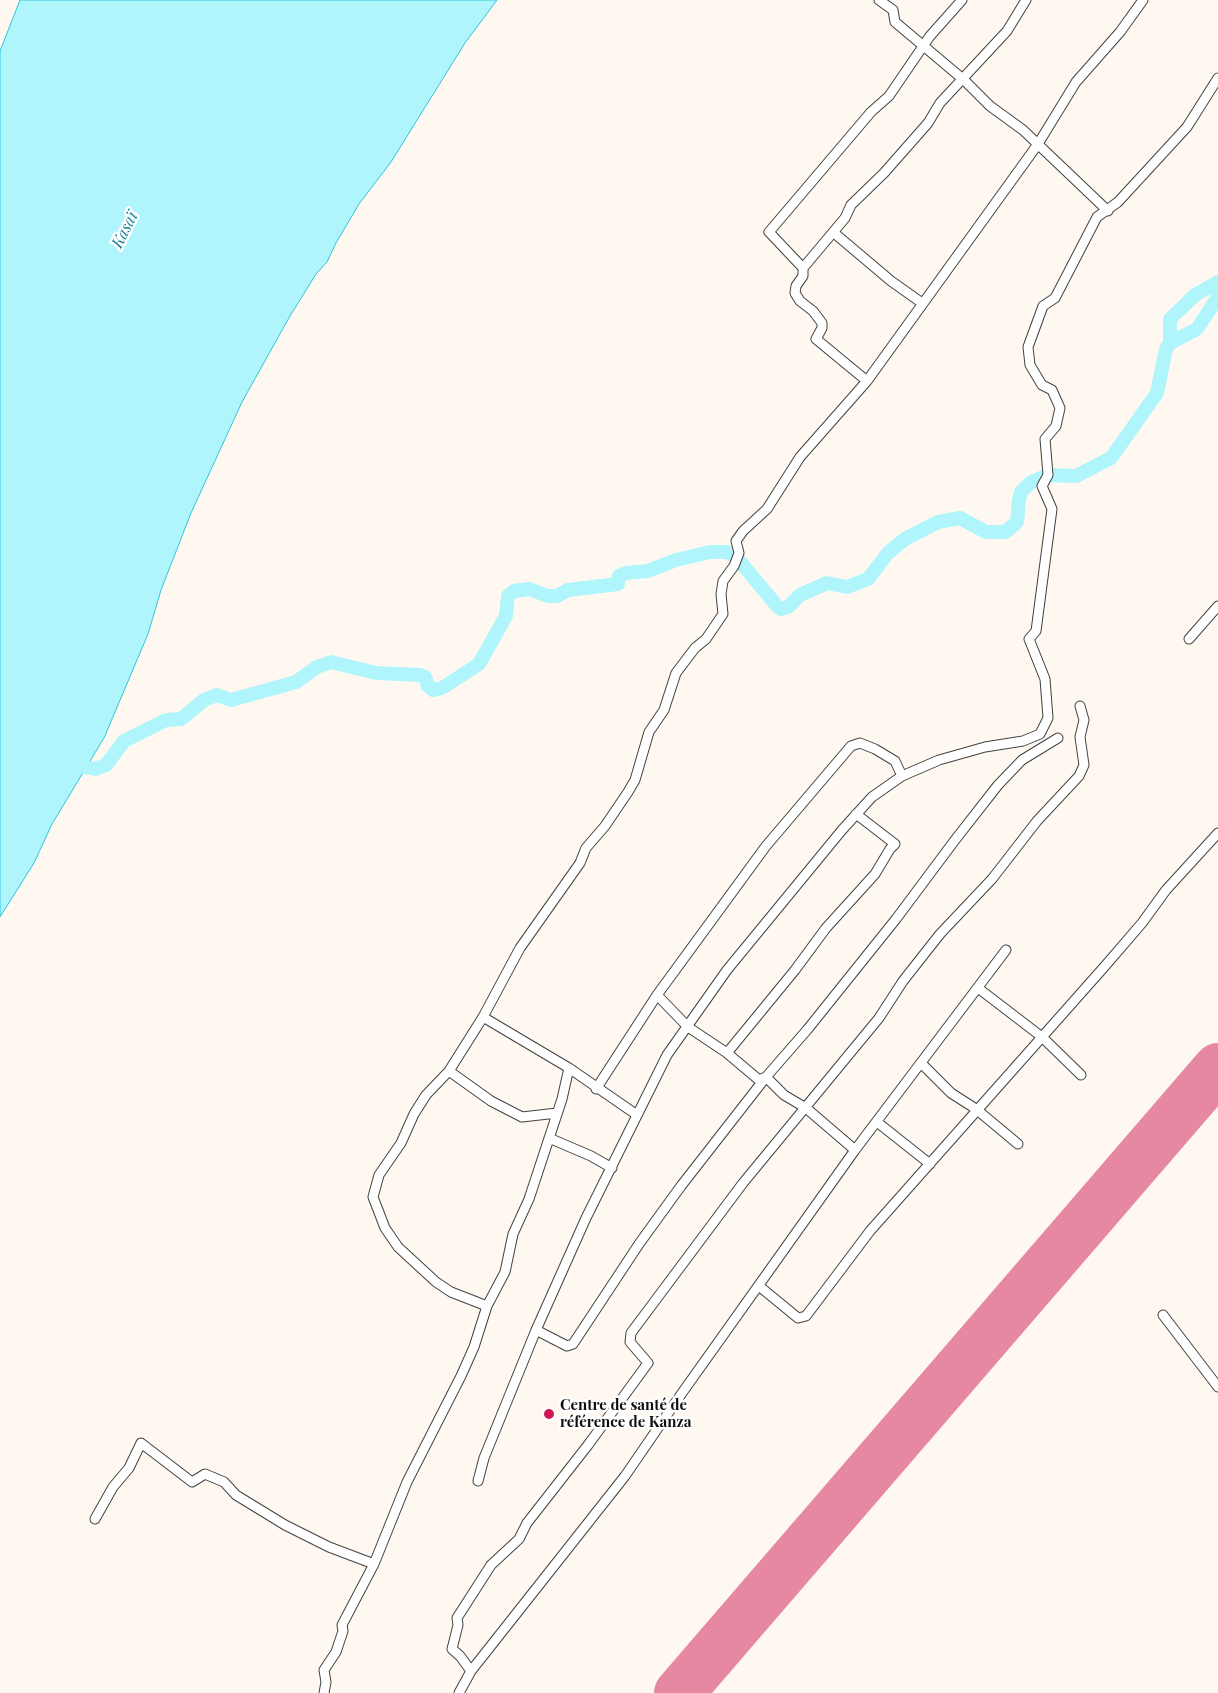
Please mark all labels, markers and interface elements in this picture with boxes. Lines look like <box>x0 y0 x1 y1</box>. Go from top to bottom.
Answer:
water label: Kasaï <box>108 209 142 251</box>
place label: Centre de santé de référence de Kanza <box>560 1396 691 1431</box>
marker: Centre de santé de référence de Kanza <box>542 1407 556 1421</box>

